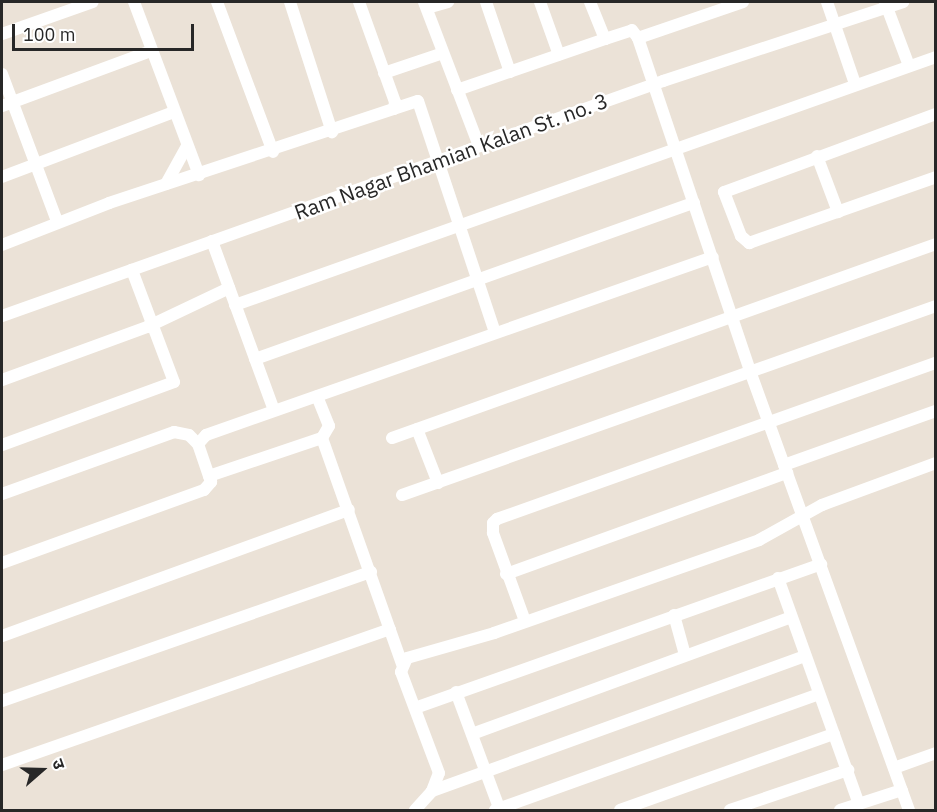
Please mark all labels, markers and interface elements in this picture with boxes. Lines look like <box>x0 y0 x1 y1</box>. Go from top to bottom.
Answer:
scale bar <box>15 12 196 50</box>
text: 100 m <box>23 23 75 46</box>
street label: Ram Nagar Bhamian Kalan St. no. 3 <box>291 87 611 225</box>
north arrow <box>12 740 72 800</box>
text: उ <box>48 756 70 772</box>

